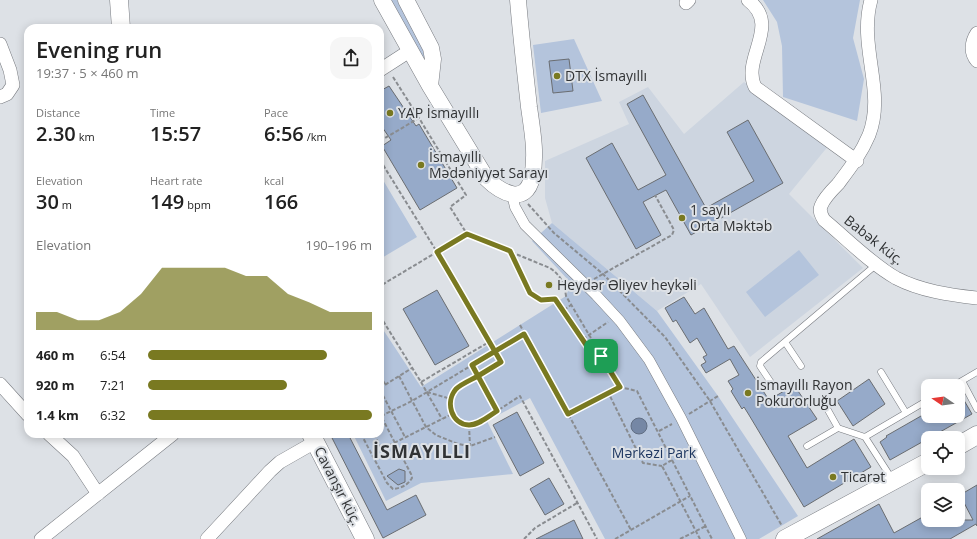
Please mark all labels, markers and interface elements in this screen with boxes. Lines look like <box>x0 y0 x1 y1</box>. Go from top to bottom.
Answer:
text: Evening run <box>36 34 162 64</box>
button: share <box>330 37 372 79</box>
text: 19:37 · 5 × 460 m <box>36 64 139 82</box>
place label: DTX İsmayıllı <box>565 66 647 85</box>
marker: DTX İsmayıllı <box>552 71 562 81</box>
place label: YAP İsmayıllı <box>398 103 479 122</box>
text: Distance <box>36 105 80 120</box>
text: Time <box>150 105 175 120</box>
text: Pace <box>264 105 288 120</box>
marker: YAP İsmayıllı <box>385 108 395 118</box>
text: 2.30 <box>36 120 76 147</box>
text: 15:57 <box>150 120 201 147</box>
text: 6:56 <box>264 120 304 147</box>
text: km <box>76 129 95 144</box>
text: /km <box>304 129 327 144</box>
place label: İsmayıllı Mədəniyyət Sarayı <box>429 147 548 182</box>
marker: İsmayıllı Mədəniyyət Sarayı <box>416 160 426 170</box>
text: Elevation <box>36 173 83 188</box>
text: Heart rate <box>150 173 202 188</box>
text: kcal <box>264 173 284 188</box>
text: 30 <box>36 188 59 215</box>
text: 149 <box>150 188 184 215</box>
text: 166 <box>264 188 298 215</box>
text: m <box>59 197 72 212</box>
text: bpm <box>184 197 211 212</box>
place label: 1 saylı Orta Məktəb <box>690 200 772 235</box>
street label: Babək küç. <box>841 210 908 269</box>
marker: 1 saylı Orta Məktəb <box>677 213 687 223</box>
text: Elevation <box>36 236 91 254</box>
text: 190–196 m <box>305 236 372 254</box>
place label: Heydər Əliyev heykəli <box>557 275 697 294</box>
marker: Heydər Əliyev heykəli <box>544 280 554 290</box>
pin <box>584 339 618 373</box>
icon: arrive <box>590 345 612 367</box>
text: 460 m <box>36 346 74 364</box>
text: 6:54 <box>100 346 126 364</box>
place label: İsmayıllı Rayon Pokurorluğu <box>756 375 853 410</box>
text: 920 m <box>36 376 74 394</box>
text: 7:21 <box>100 376 126 394</box>
north arrow <box>921 379 965 423</box>
map controls <box>921 379 965 527</box>
marker: İsmayıllı Rayon Pokurorluğu <box>743 388 753 398</box>
text: 1.4 km <box>36 406 79 424</box>
text: 6:32 <box>100 406 126 424</box>
button: locate <box>921 431 965 475</box>
district label: İSMAYILLI <box>373 439 471 463</box>
street label: Cavanşır küç. <box>310 443 366 528</box>
park label: Mərkəzi Park <box>612 443 697 462</box>
place label: Ticarət <box>841 467 885 486</box>
marker: Ticarət <box>828 472 838 482</box>
button: layers <box>921 483 965 527</box>

